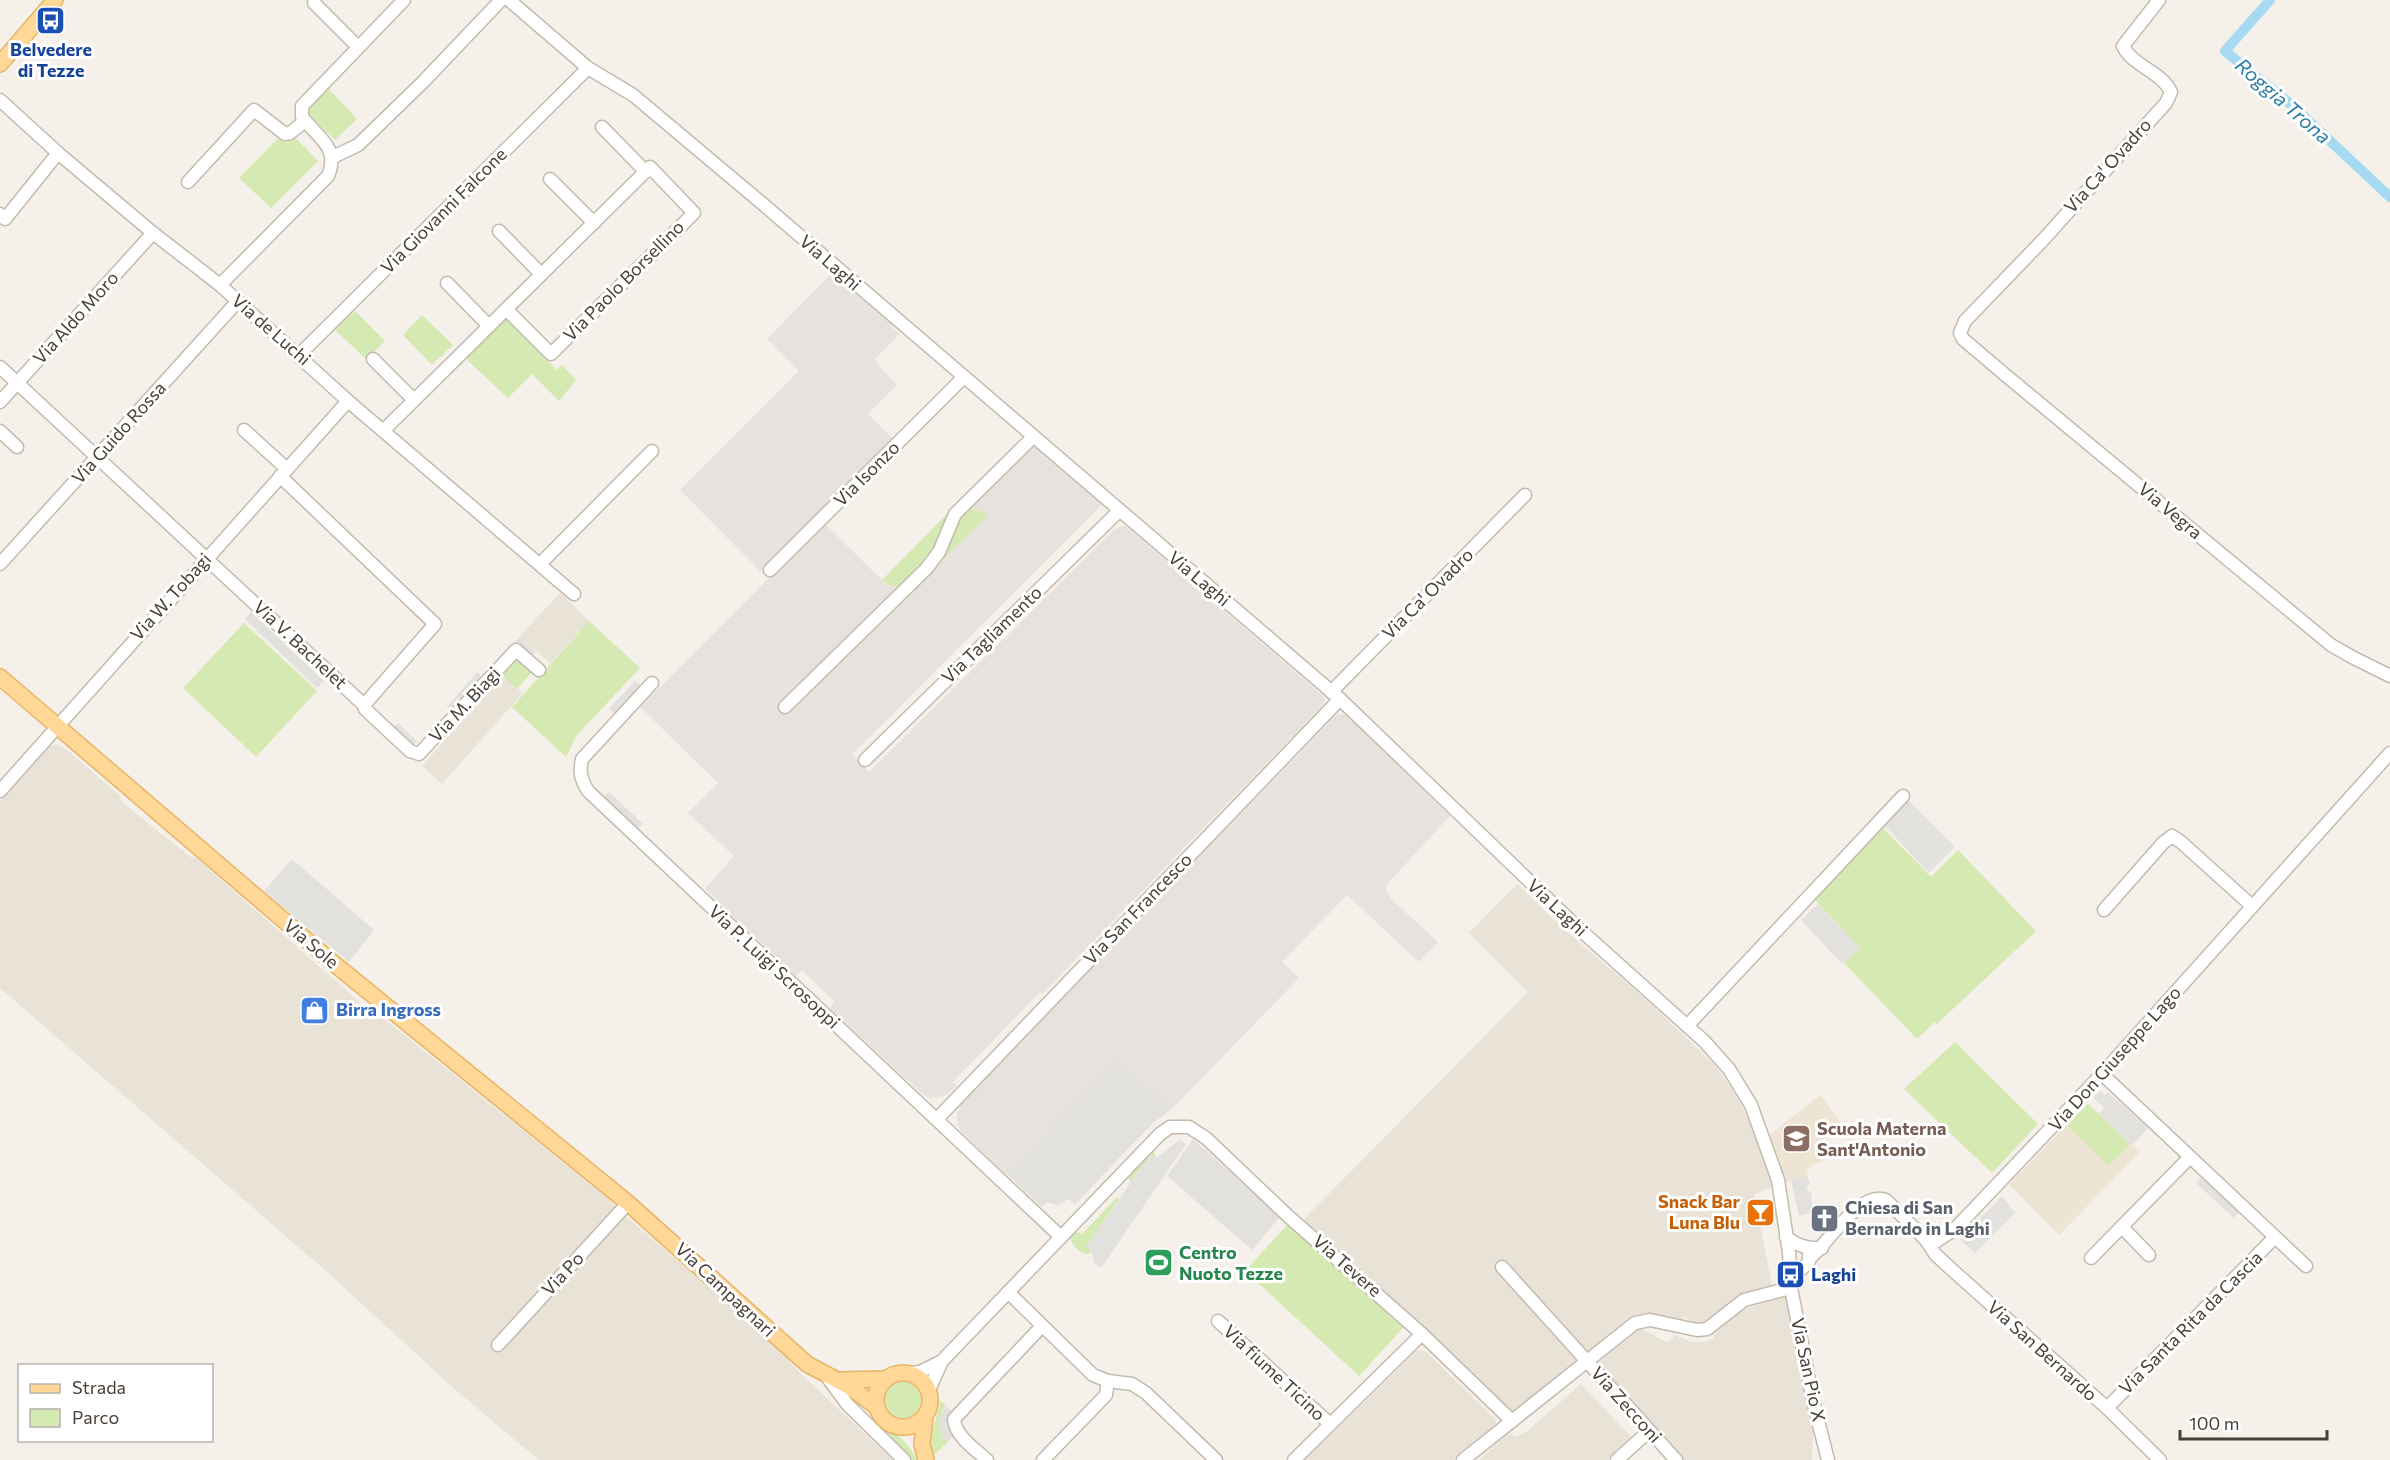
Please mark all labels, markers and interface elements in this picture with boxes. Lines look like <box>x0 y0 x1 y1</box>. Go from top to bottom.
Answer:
bus stop icon: Belvedere di Tezze <box>35 5 67 37</box>
place label: Belvedere di Tezze <box>10 38 92 81</box>
water label: Roggia Trona <box>2231 52 2336 148</box>
street label: Via Ca' Ovadro <box>2059 113 2156 217</box>
street label: Via Giovanni Falcone <box>376 143 511 278</box>
street label: Via Paolo Borsellino <box>558 215 688 345</box>
street label: Via Laghi <box>795 230 866 295</box>
street label: Via Aldo Moro <box>28 266 123 368</box>
street label: Via de Luchi <box>228 289 316 369</box>
street label: Via Guido Rossa <box>67 377 170 488</box>
street label: Via Isonzo <box>829 436 904 511</box>
street label: Via Vegra <box>2134 477 2207 543</box>
street label: Via Ca' Ovadro <box>1377 543 1477 643</box>
street label: Via Laghi <box>1164 546 1235 611</box>
street label: Via W. Tobagi <box>125 548 215 645</box>
street label: Via Tagliamento <box>936 581 1046 688</box>
street label: Via V. Bachelet <box>249 595 352 693</box>
street label: Via M. Biagi <box>424 662 505 746</box>
street label: Via San Francesco <box>1078 848 1196 969</box>
street label: Via Laghi <box>1523 874 1592 941</box>
street label: Via P. Luigi Scrosoppi <box>704 900 845 1033</box>
street label: Via Sole <box>280 914 344 973</box>
street label: Via Don Giuseppe Lago <box>2043 981 2185 1135</box>
shop icon: Birra Ingross <box>299 994 331 1026</box>
place label: Birra Ingross <box>336 998 441 1020</box>
place label: Scuola Materna Sant'Antonio <box>1817 1117 1946 1160</box>
school or university icon: Scuola Materna Sant'Antonio <box>1780 1123 1812 1155</box>
place label: Snack Bar Luna Blu <box>1658 1190 1741 1233</box>
bar icon: Snack Bar Luna Blu <box>1745 1196 1777 1228</box>
place label: Chiesa di San Bernardo in Laghi <box>1845 1196 1990 1239</box>
church icon: Chiesa di San Bernardo in Laghi <box>1808 1202 1840 1234</box>
street label: Via Tevere <box>1309 1229 1387 1301</box>
street label: Via Campagnari <box>671 1237 780 1341</box>
place label: Centro Nuoto Tezze <box>1179 1241 1283 1284</box>
street label: Via Santa Rita da Cascia <box>2114 1246 2266 1398</box>
street label: Via Po <box>537 1247 588 1300</box>
sports icon: Centro Nuoto Tezze <box>1142 1247 1174 1279</box>
bus stop icon: Laghi <box>1774 1259 1806 1291</box>
place label: Laghi <box>1811 1263 1856 1285</box>
street label: Via San Bernardo <box>1983 1295 2102 1405</box>
street label: Via San Pio X <box>1787 1316 1831 1424</box>
street label: Via fiume Ticino <box>1219 1320 1330 1425</box>
street label: Via Zecconi <box>1587 1362 1667 1447</box>
legend <box>18 1364 213 1442</box>
text: Strada <box>72 1376 126 1398</box>
scale bar <box>2180 1403 2327 1441</box>
text: Parco <box>72 1406 119 1428</box>
text: 100 m <box>2189 1412 2239 1434</box>

